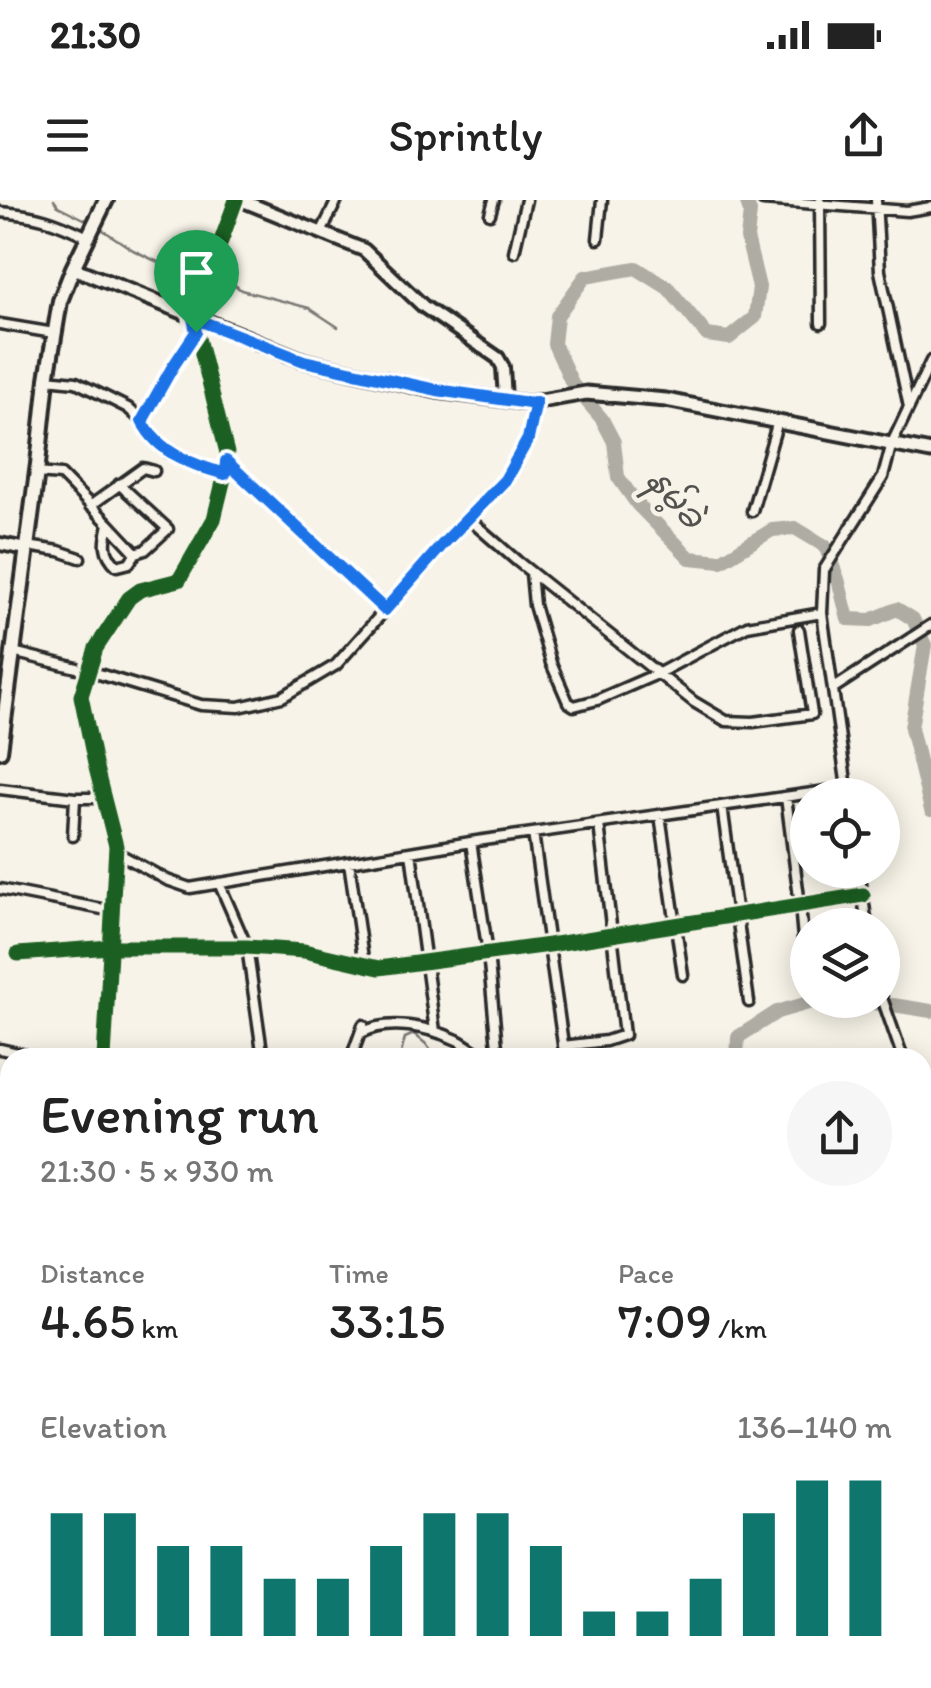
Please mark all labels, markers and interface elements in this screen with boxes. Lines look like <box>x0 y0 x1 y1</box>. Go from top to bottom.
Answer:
text: 21:30 <box>50 12 141 58</box>
icon: menu <box>40 108 95 163</box>
text: Sprintly <box>388 108 543 162</box>
icon: share <box>836 108 891 163</box>
pin <box>154 230 239 333</box>
icon: arrive <box>169 245 224 300</box>
water label: နမ့်ခဲ <box>632 457 717 543</box>
map controls <box>790 778 900 1018</box>
button: locate <box>790 778 900 888</box>
button: layers <box>790 908 900 1018</box>
text: Evening run <box>40 1081 319 1147</box>
button: share <box>787 1081 892 1186</box>
text: 21:30 · 5 × 930 m <box>40 1152 274 1190</box>
text: Distance <box>40 1256 145 1290</box>
text: Time <box>329 1256 389 1290</box>
text: Pace <box>618 1256 674 1290</box>
text: 4.65 <box>40 1290 135 1351</box>
text: 33:15 <box>329 1290 445 1351</box>
text: 7:09 <box>618 1290 712 1351</box>
text: km <box>135 1311 178 1345</box>
text: /km <box>712 1311 767 1345</box>
text: Elevation <box>40 1408 167 1446</box>
text: 136–140 m <box>737 1408 892 1446</box>

